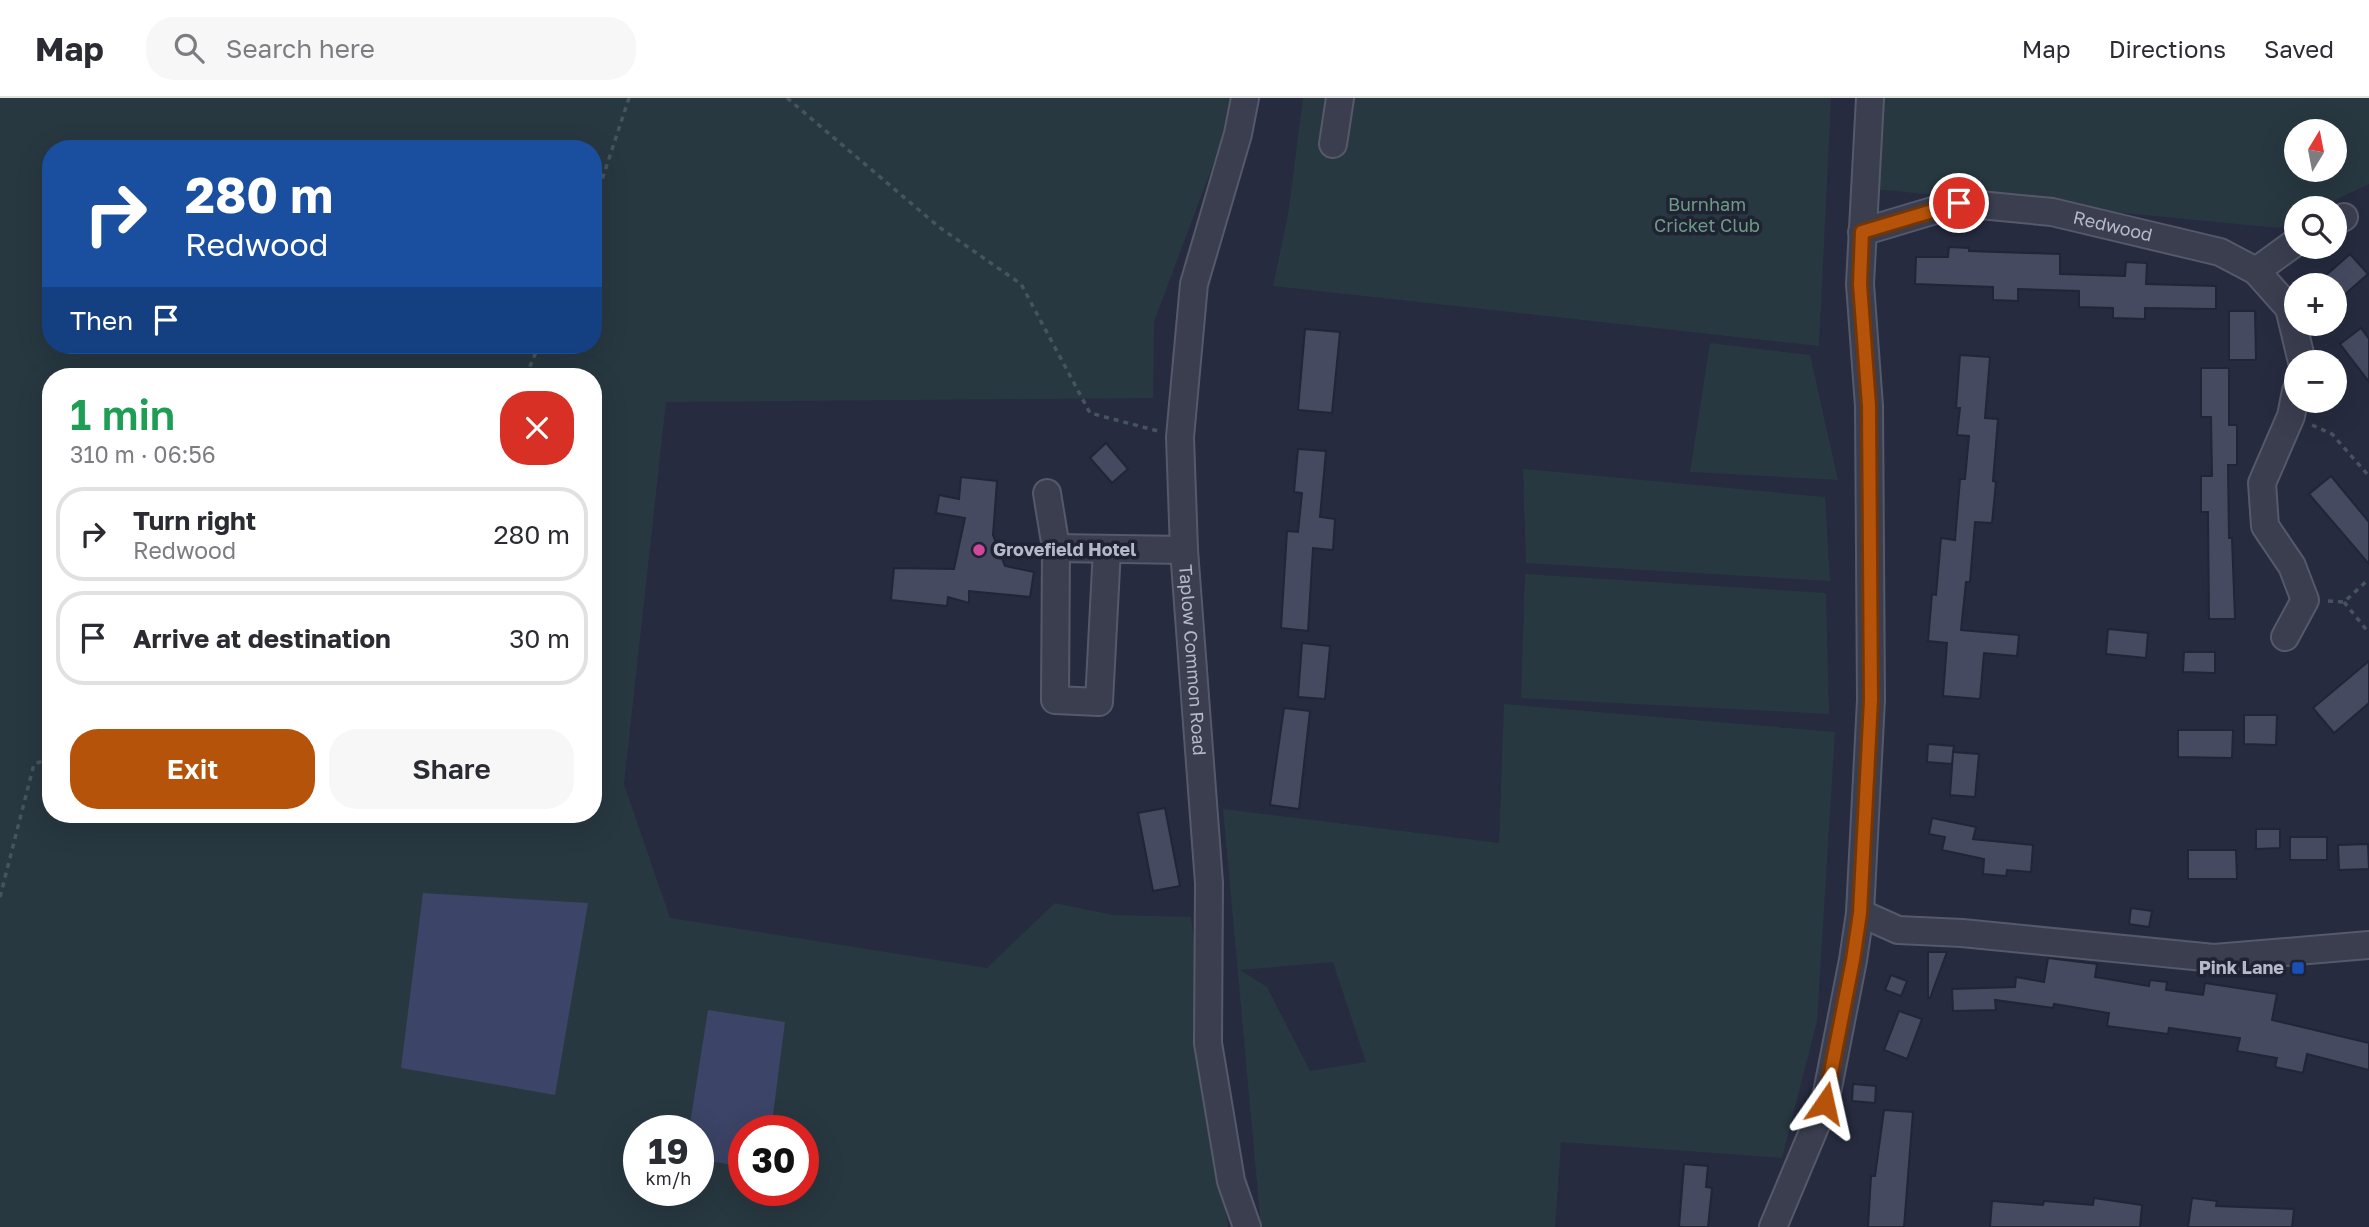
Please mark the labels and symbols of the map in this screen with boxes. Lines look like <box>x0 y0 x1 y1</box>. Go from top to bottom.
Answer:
north arrow <box>2284 119 2347 182</box>
pin <box>1929 173 1989 233</box>
park label: Burnham Cricket Club <box>1654 193 1760 236</box>
street label: Redwood <box>2071 205 2155 246</box>
place label: Grovefield Hotel <box>993 538 1136 560</box>
marker: Grovefield Hotel <box>971 542 987 558</box>
street label: Taplow Common Road <box>1175 564 1211 756</box>
place label: Pink Lane <box>2199 956 2284 978</box>
marker: Pink Lane <box>2290 960 2306 976</box>
position arrow <box>1788 1066 1862 1140</box>
speed limit sign: 30 <box>728 1115 819 1206</box>

